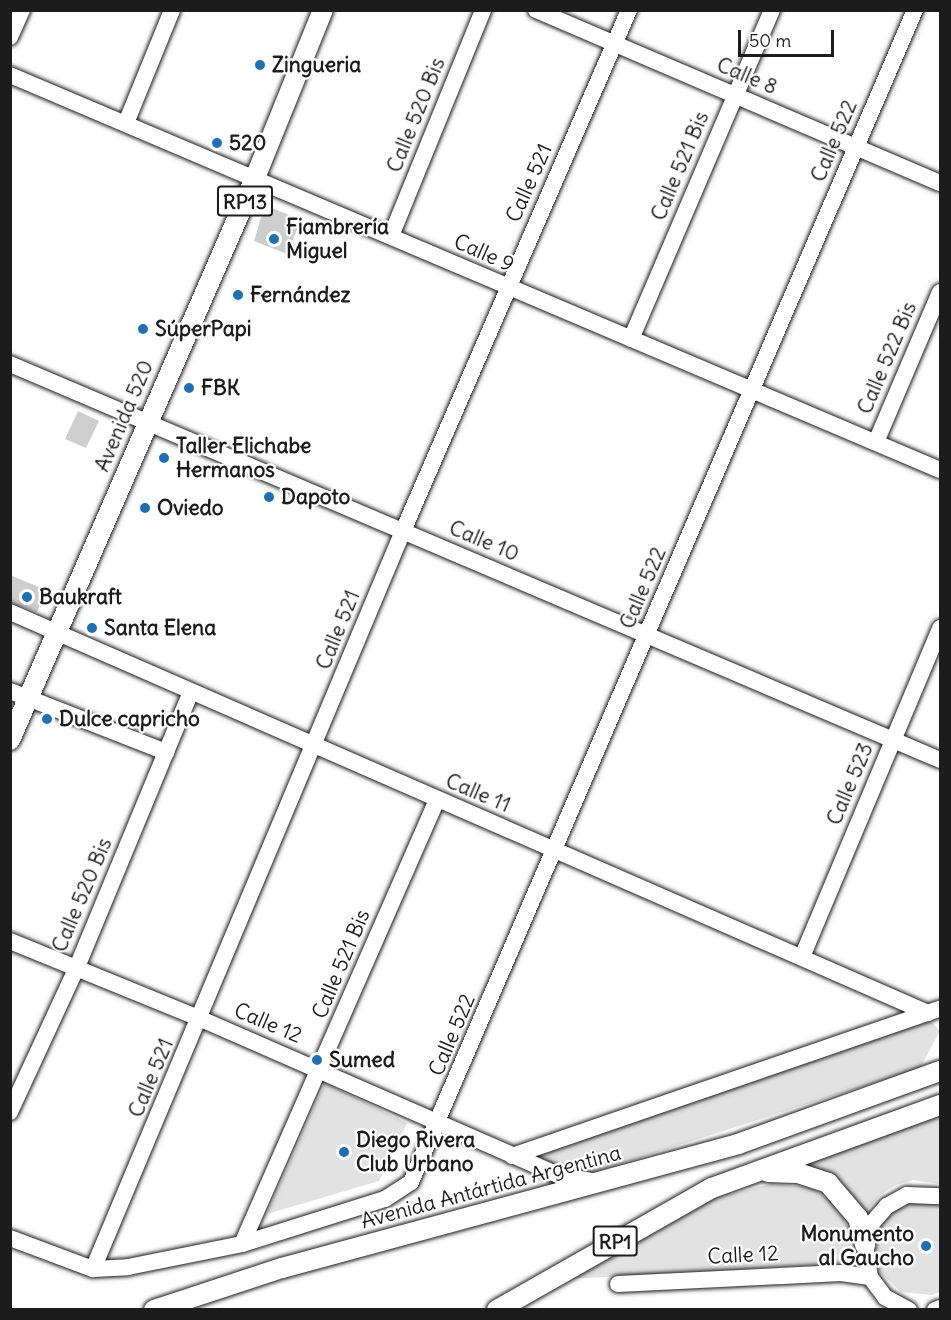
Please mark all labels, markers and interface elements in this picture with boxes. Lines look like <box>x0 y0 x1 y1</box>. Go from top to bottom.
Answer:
scale bar <box>741 18 837 56</box>
text: 50 m <box>749 29 791 52</box>
place label: Zingueria <box>272 52 361 78</box>
street label: Calle 8 <box>713 52 781 100</box>
street label: Calle 520 Bis <box>382 54 450 176</box>
marker: Zingueria <box>253 58 267 72</box>
street label: Calle 522 <box>806 96 862 186</box>
street label: Calle 521 Bis <box>646 108 714 224</box>
place label: 520 <box>229 130 266 156</box>
marker: 520 <box>210 136 224 150</box>
street label: Calle 521 <box>501 140 557 226</box>
road number: RP13 <box>216 184 274 218</box>
place label: Fiambrería Miguel <box>286 214 389 264</box>
street label: Calle 9 <box>450 229 518 277</box>
marker: Fiambrería Miguel <box>267 232 281 246</box>
place label: Fernández <box>250 282 351 308</box>
marker: Fernández <box>231 288 245 302</box>
street label: Calle 522 Bis <box>852 298 922 418</box>
place label: SúperPapi <box>155 316 251 342</box>
marker: SúperPapi <box>136 322 150 336</box>
street label: Avenida 520 <box>89 357 159 475</box>
place label: FBK <box>201 375 240 401</box>
marker: FBK <box>182 381 196 395</box>
place label: Taller Elichabe Hermanos <box>176 433 311 483</box>
marker: Taller Elichabe Hermanos <box>157 451 171 465</box>
place label: Dapoto <box>281 484 350 510</box>
marker: Dapoto <box>262 490 276 504</box>
place label: Oviedo <box>157 495 224 521</box>
marker: Oviedo <box>138 501 152 515</box>
street label: Calle 10 <box>445 515 523 567</box>
street label: Calle 522 <box>615 543 671 633</box>
place label: Baukraft <box>39 584 122 610</box>
street label: Calle 521 <box>311 587 365 673</box>
marker: Baukraft <box>20 590 34 604</box>
place label: Santa Elena <box>104 615 216 641</box>
marker: Santa Elena <box>85 621 99 635</box>
place label: Dulce capricho <box>59 706 200 732</box>
marker: Dulce capricho <box>40 712 54 726</box>
street label: Calle 523 <box>821 739 879 829</box>
street label: Calle 11 <box>442 768 514 818</box>
street label: Calle 520 Bis <box>47 834 117 956</box>
street label: Calle 521 Bis <box>307 906 375 1022</box>
street label: Calle 522 <box>424 990 480 1080</box>
street label: Calle 12 <box>230 997 306 1049</box>
street label: Calle 521 <box>123 1035 179 1121</box>
place label: Sumed <box>329 1047 395 1073</box>
marker: Sumed <box>310 1053 324 1067</box>
place label: Diego Rivera Club Urbano <box>356 1127 475 1177</box>
street label: Avenida Antártida Argentina <box>358 1140 624 1234</box>
marker: Diego Rivera Club Urbano <box>337 1145 351 1159</box>
place label: Monumento al Gaucho <box>800 1221 914 1271</box>
road number: RP1 <box>592 1224 638 1258</box>
marker: Monumento al Gaucho <box>919 1239 933 1253</box>
street label: Calle 12 <box>707 1241 779 1269</box>

